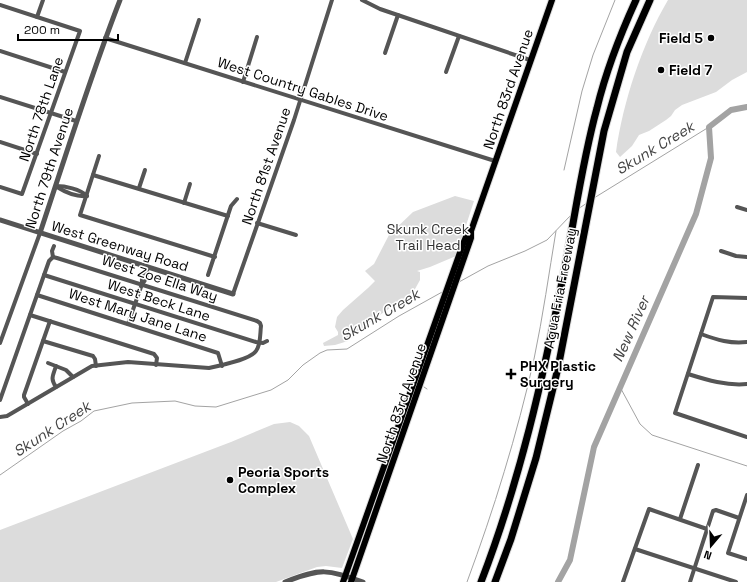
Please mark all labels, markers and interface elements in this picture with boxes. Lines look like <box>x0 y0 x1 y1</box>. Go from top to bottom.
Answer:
scale bar <box>18 16 118 42</box>
text: 200 m <box>24 22 60 38</box>
street label: North 83rd Avenue <box>479 27 537 151</box>
place label: Field 5 <box>659 29 703 47</box>
marker: Field 5 <box>706 33 716 43</box>
street label: West Country Gables Drive <box>215 53 391 125</box>
street label: North 78th Lane <box>15 54 67 164</box>
place label: Field 7 <box>669 61 712 79</box>
marker: Field 7 <box>656 65 666 75</box>
street label: North 79th Avenue <box>21 105 77 231</box>
street label: North 81st Avenue <box>237 105 295 227</box>
water label: Skunk Creek <box>612 116 699 178</box>
street label: West Greenway Road <box>49 217 191 275</box>
park label: Skunk Creek Trail Head <box>387 220 470 254</box>
street label: Agua Fria Freeway <box>539 226 581 350</box>
street label: West Zoe Ella Way <box>100 251 220 305</box>
street label: West Beck Lane <box>105 275 213 325</box>
water label: Skunk Creek <box>337 283 424 345</box>
street label: West Mary Jane Lane <box>67 284 209 346</box>
water label: New River <box>608 292 654 365</box>
street label: North 83rd Avenue <box>372 341 430 465</box>
place label: PHX Plastic Surgery <box>520 357 596 391</box>
marker: PHX Plastic Surgery <box>505 368 517 380</box>
water label: Skunk Creek <box>9 395 96 461</box>
place label: Peoria Sports Complex <box>238 463 329 497</box>
marker: Peoria Sports Complex <box>225 475 235 485</box>
north arrow <box>691 526 731 566</box>
text: N <box>702 548 714 563</box>

